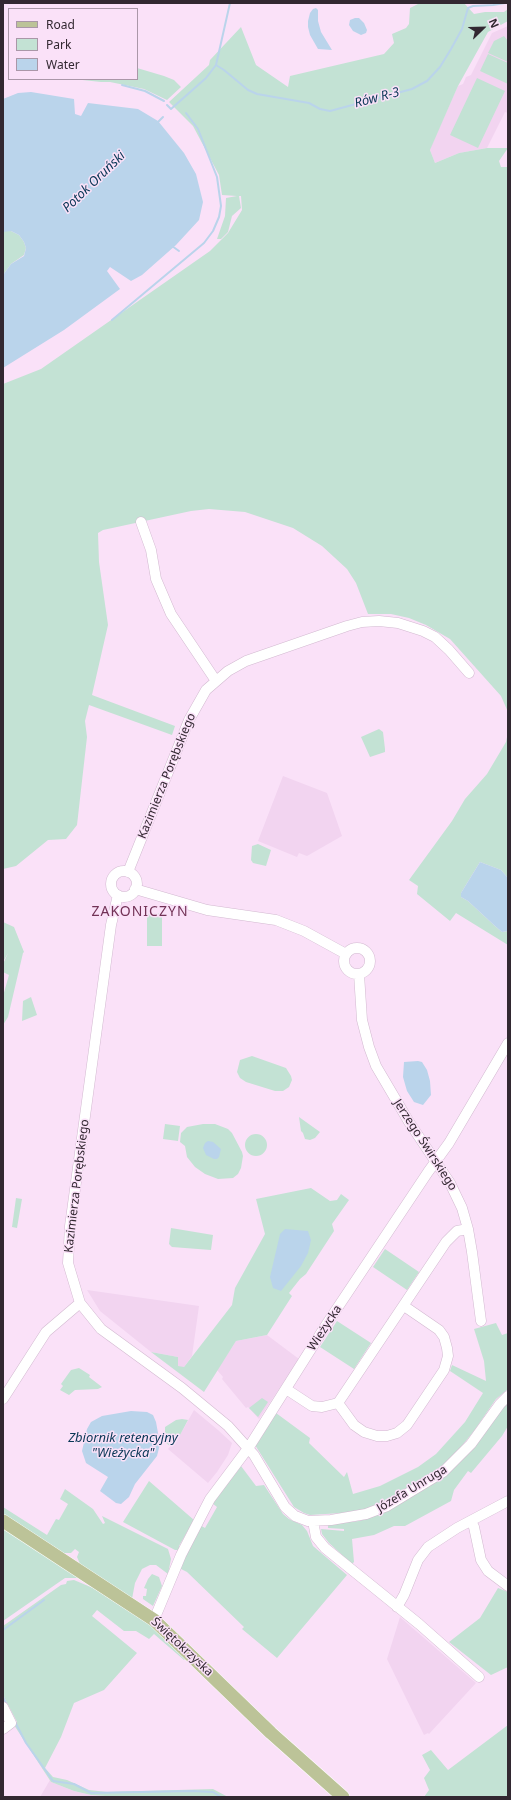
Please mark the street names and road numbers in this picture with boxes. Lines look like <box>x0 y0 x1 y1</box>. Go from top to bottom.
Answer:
street label: Kazimierza Porębskiego <box>135 711 199 841</box>
street label: Jerzego Świrskiego <box>390 1097 460 1193</box>
street label: Kazimierza Porębskiego <box>62 1118 92 1254</box>
street label: Wieżycka <box>305 1302 345 1354</box>
street label: Józefa Unruga <box>374 1462 450 1516</box>
street label: Świętokrzyska <box>148 1615 216 1679</box>

